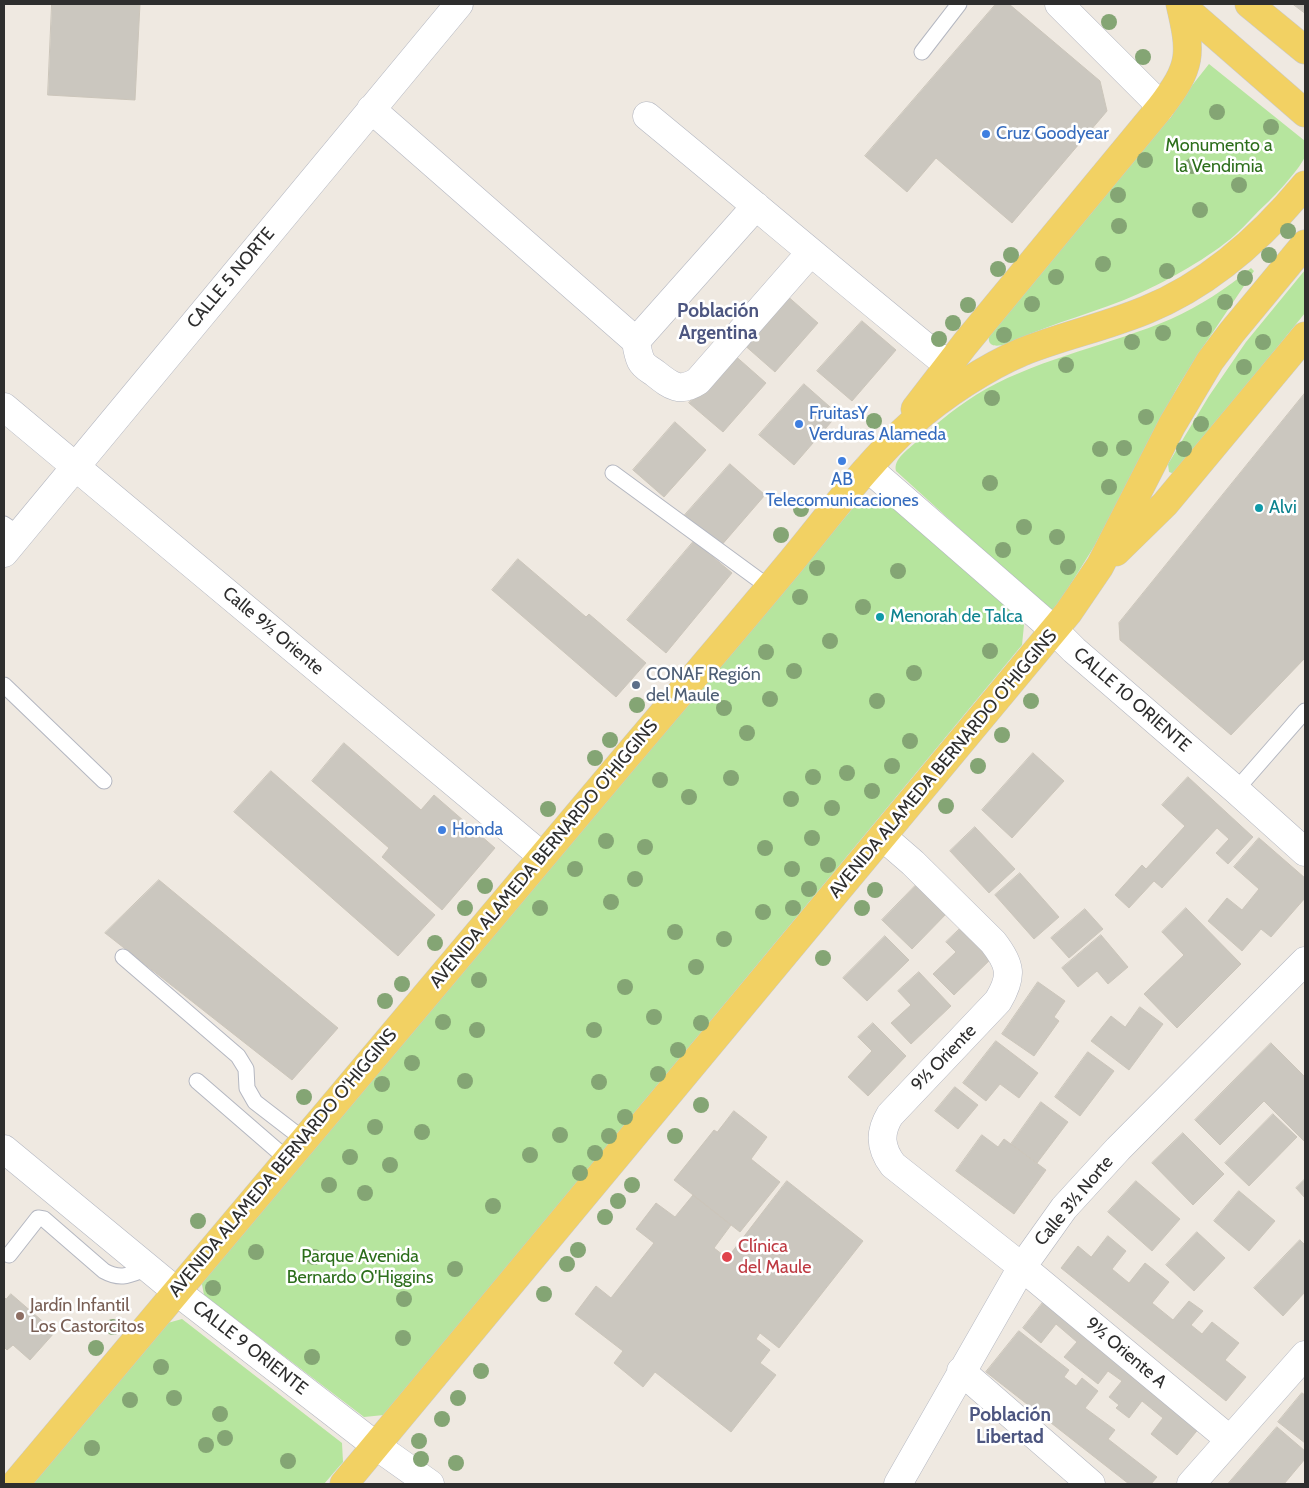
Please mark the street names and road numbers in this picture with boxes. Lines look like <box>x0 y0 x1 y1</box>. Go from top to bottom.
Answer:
street label: CALLE 5 NORTE <box>183 223 279 333</box>
street label: Calle 9½ Oriente <box>218 582 328 680</box>
street label: AVENIDA ALAMEDA BERNARDO O'HIGGINS <box>824 625 1062 903</box>
street label: CALLE 10 ORIENTE <box>1069 643 1195 757</box>
street label: AVENIDA ALAMEDA BERNARDO O'HIGGINS <box>425 715 663 993</box>
street label: 9½ Oriente <box>907 1020 981 1096</box>
street label: AVENIDA ALAMEDA BERNARDO O'HIGGINS <box>164 1024 402 1302</box>
street label: Calle 3½ Norte <box>1030 1152 1118 1250</box>
street label: CALLE 9 ORIENTE <box>188 1296 312 1400</box>
street label: 9½ Oriente A <box>1081 1313 1171 1393</box>

